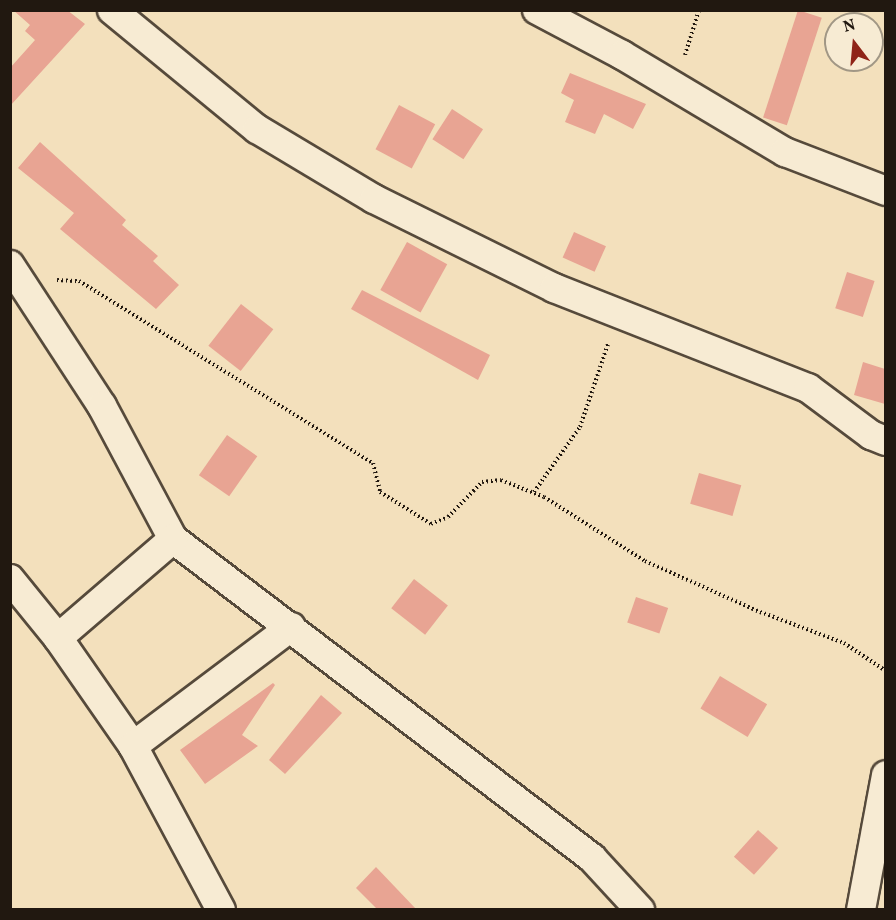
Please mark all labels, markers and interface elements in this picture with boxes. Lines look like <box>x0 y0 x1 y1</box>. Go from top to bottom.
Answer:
north arrow <box>824 12 884 72</box>
text: N <box>841 14 858 39</box>

